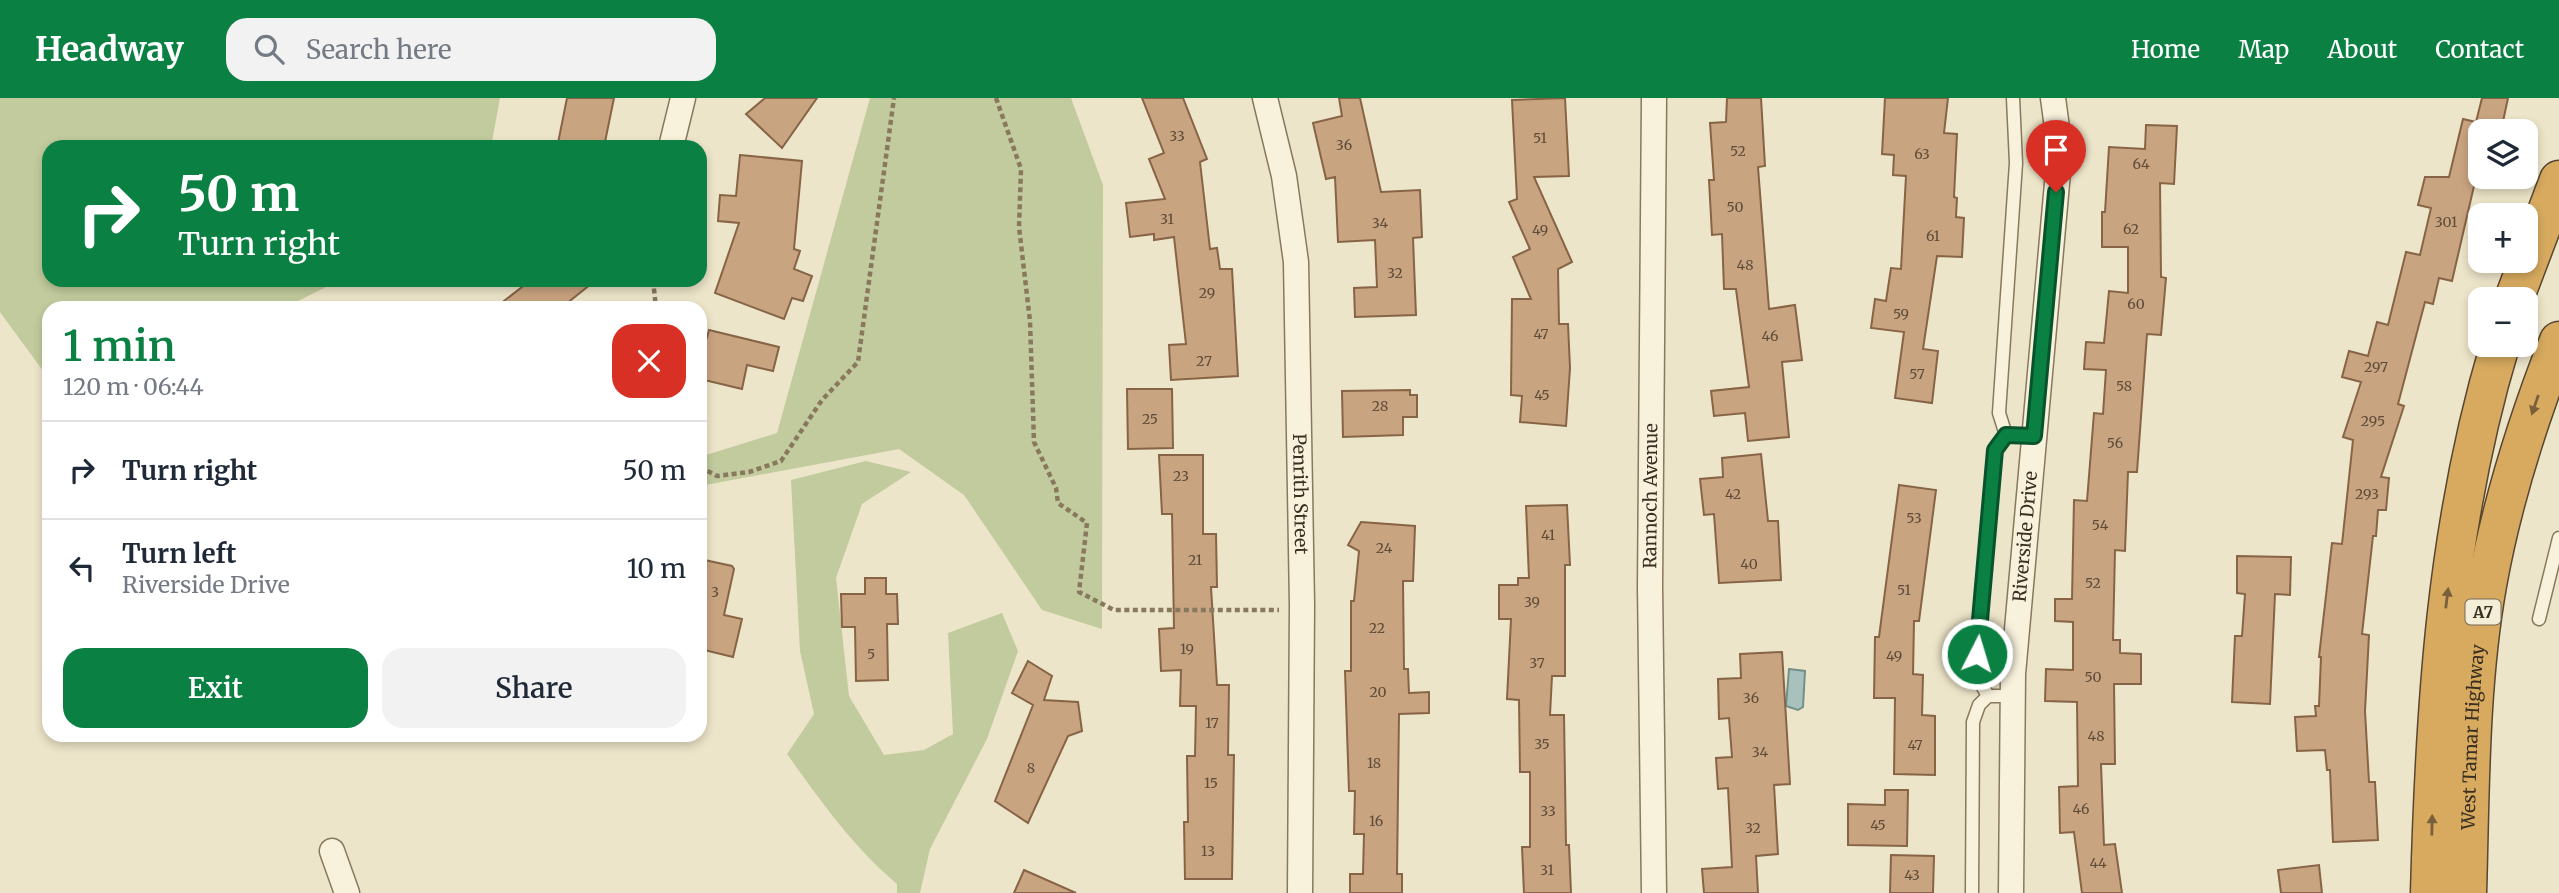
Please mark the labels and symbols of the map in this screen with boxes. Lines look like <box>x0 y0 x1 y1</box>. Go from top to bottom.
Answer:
pin <box>2026 120 2086 192</box>
house number: 33 <box>1169 127 1185 145</box>
house number: 51 <box>1533 129 1547 147</box>
house number: 36 <box>1336 136 1352 154</box>
house number: 52 <box>1730 142 1746 160</box>
house number: 63 <box>1914 145 1930 163</box>
house number: 64 <box>2132 155 2150 173</box>
house number: 50 <box>1727 198 1743 216</box>
house number: 31 <box>1160 210 1174 228</box>
house number: 301 <box>2435 213 2457 231</box>
house number: 34 <box>1372 214 1389 232</box>
house number: 62 <box>2123 220 2139 238</box>
house number: 49 <box>1532 221 1548 239</box>
house number: 61 <box>1926 227 1940 245</box>
house number: 48 <box>1737 256 1753 274</box>
house number: 32 <box>1387 264 1403 282</box>
house number: 29 <box>1199 284 1215 302</box>
house number: 60 <box>2127 295 2145 313</box>
house number: 59 <box>1893 305 1909 323</box>
house number: 47 <box>1533 325 1549 343</box>
house number: 46 <box>1762 327 1778 345</box>
house number: 27 <box>1196 352 1212 370</box>
house number: 297 <box>2364 358 2388 376</box>
house number: 57 <box>1909 365 1925 383</box>
house number: 58 <box>2116 377 2132 395</box>
house number: 45 <box>1534 386 1550 404</box>
one-way arrow <box>2529 394 2540 415</box>
house number: 28 <box>1372 397 1388 415</box>
house number: 25 <box>1142 410 1158 428</box>
house number: 295 <box>2361 412 2385 430</box>
street label: Rannoch Avenue <box>1638 423 1662 569</box>
street label: Penrith Street <box>1288 433 1313 555</box>
house number: 56 <box>2107 434 2123 452</box>
house number: 23 <box>1173 467 1189 485</box>
street label: Riverside Drive <box>2008 470 2042 603</box>
house number: 42 <box>1725 485 1741 503</box>
house number: 293 <box>2355 485 2379 503</box>
house number: 53 <box>1906 509 1922 527</box>
house number: 54 <box>2092 516 2109 534</box>
house number: 41 <box>1541 526 1555 544</box>
house number: 24 <box>1376 539 1393 557</box>
house number: 21 <box>1188 551 1202 569</box>
house number: 40 <box>1740 555 1758 573</box>
house number: 52 <box>2085 574 2101 592</box>
house number: 51 <box>1897 581 1911 599</box>
house number: 3 <box>711 583 719 601</box>
one-way arrow <box>2441 587 2452 609</box>
house number: 39 <box>1524 593 1540 611</box>
road number: A7 <box>2466 600 2500 624</box>
position arrow <box>1940 617 2014 691</box>
house number: 22 <box>1369 619 1385 637</box>
house number: 19 <box>1180 640 1194 658</box>
street label: West Tamar Highway <box>2457 643 2489 831</box>
house number: 5 <box>867 645 875 663</box>
house number: 49 <box>1886 647 1902 665</box>
house number: 37 <box>1529 654 1545 672</box>
house number: 50 <box>2085 668 2101 686</box>
house number: 20 <box>1369 683 1387 701</box>
house number: 36 <box>1743 689 1759 707</box>
house number: 17 <box>1205 714 1219 732</box>
house number: 48 <box>2088 727 2104 745</box>
house number: 35 <box>1534 735 1550 753</box>
house number: 47 <box>1907 736 1923 754</box>
house number: 34 <box>1752 743 1769 761</box>
house number: 18 <box>1367 754 1381 772</box>
house number: 8 <box>1027 759 1035 777</box>
house number: 15 <box>1204 774 1218 792</box>
house number: 46 <box>2073 800 2089 818</box>
house number: 33 <box>1540 802 1556 820</box>
house number: 16 <box>1369 812 1383 830</box>
one-way arrow <box>2426 814 2437 836</box>
house number: 45 <box>1870 816 1886 834</box>
house number: 32 <box>1745 819 1761 837</box>
house number: 13 <box>1201 842 1215 860</box>
house number: 44 <box>2089 854 2107 872</box>
house number: 31 <box>1540 861 1554 879</box>
house number: 43 <box>1904 866 1920 884</box>

